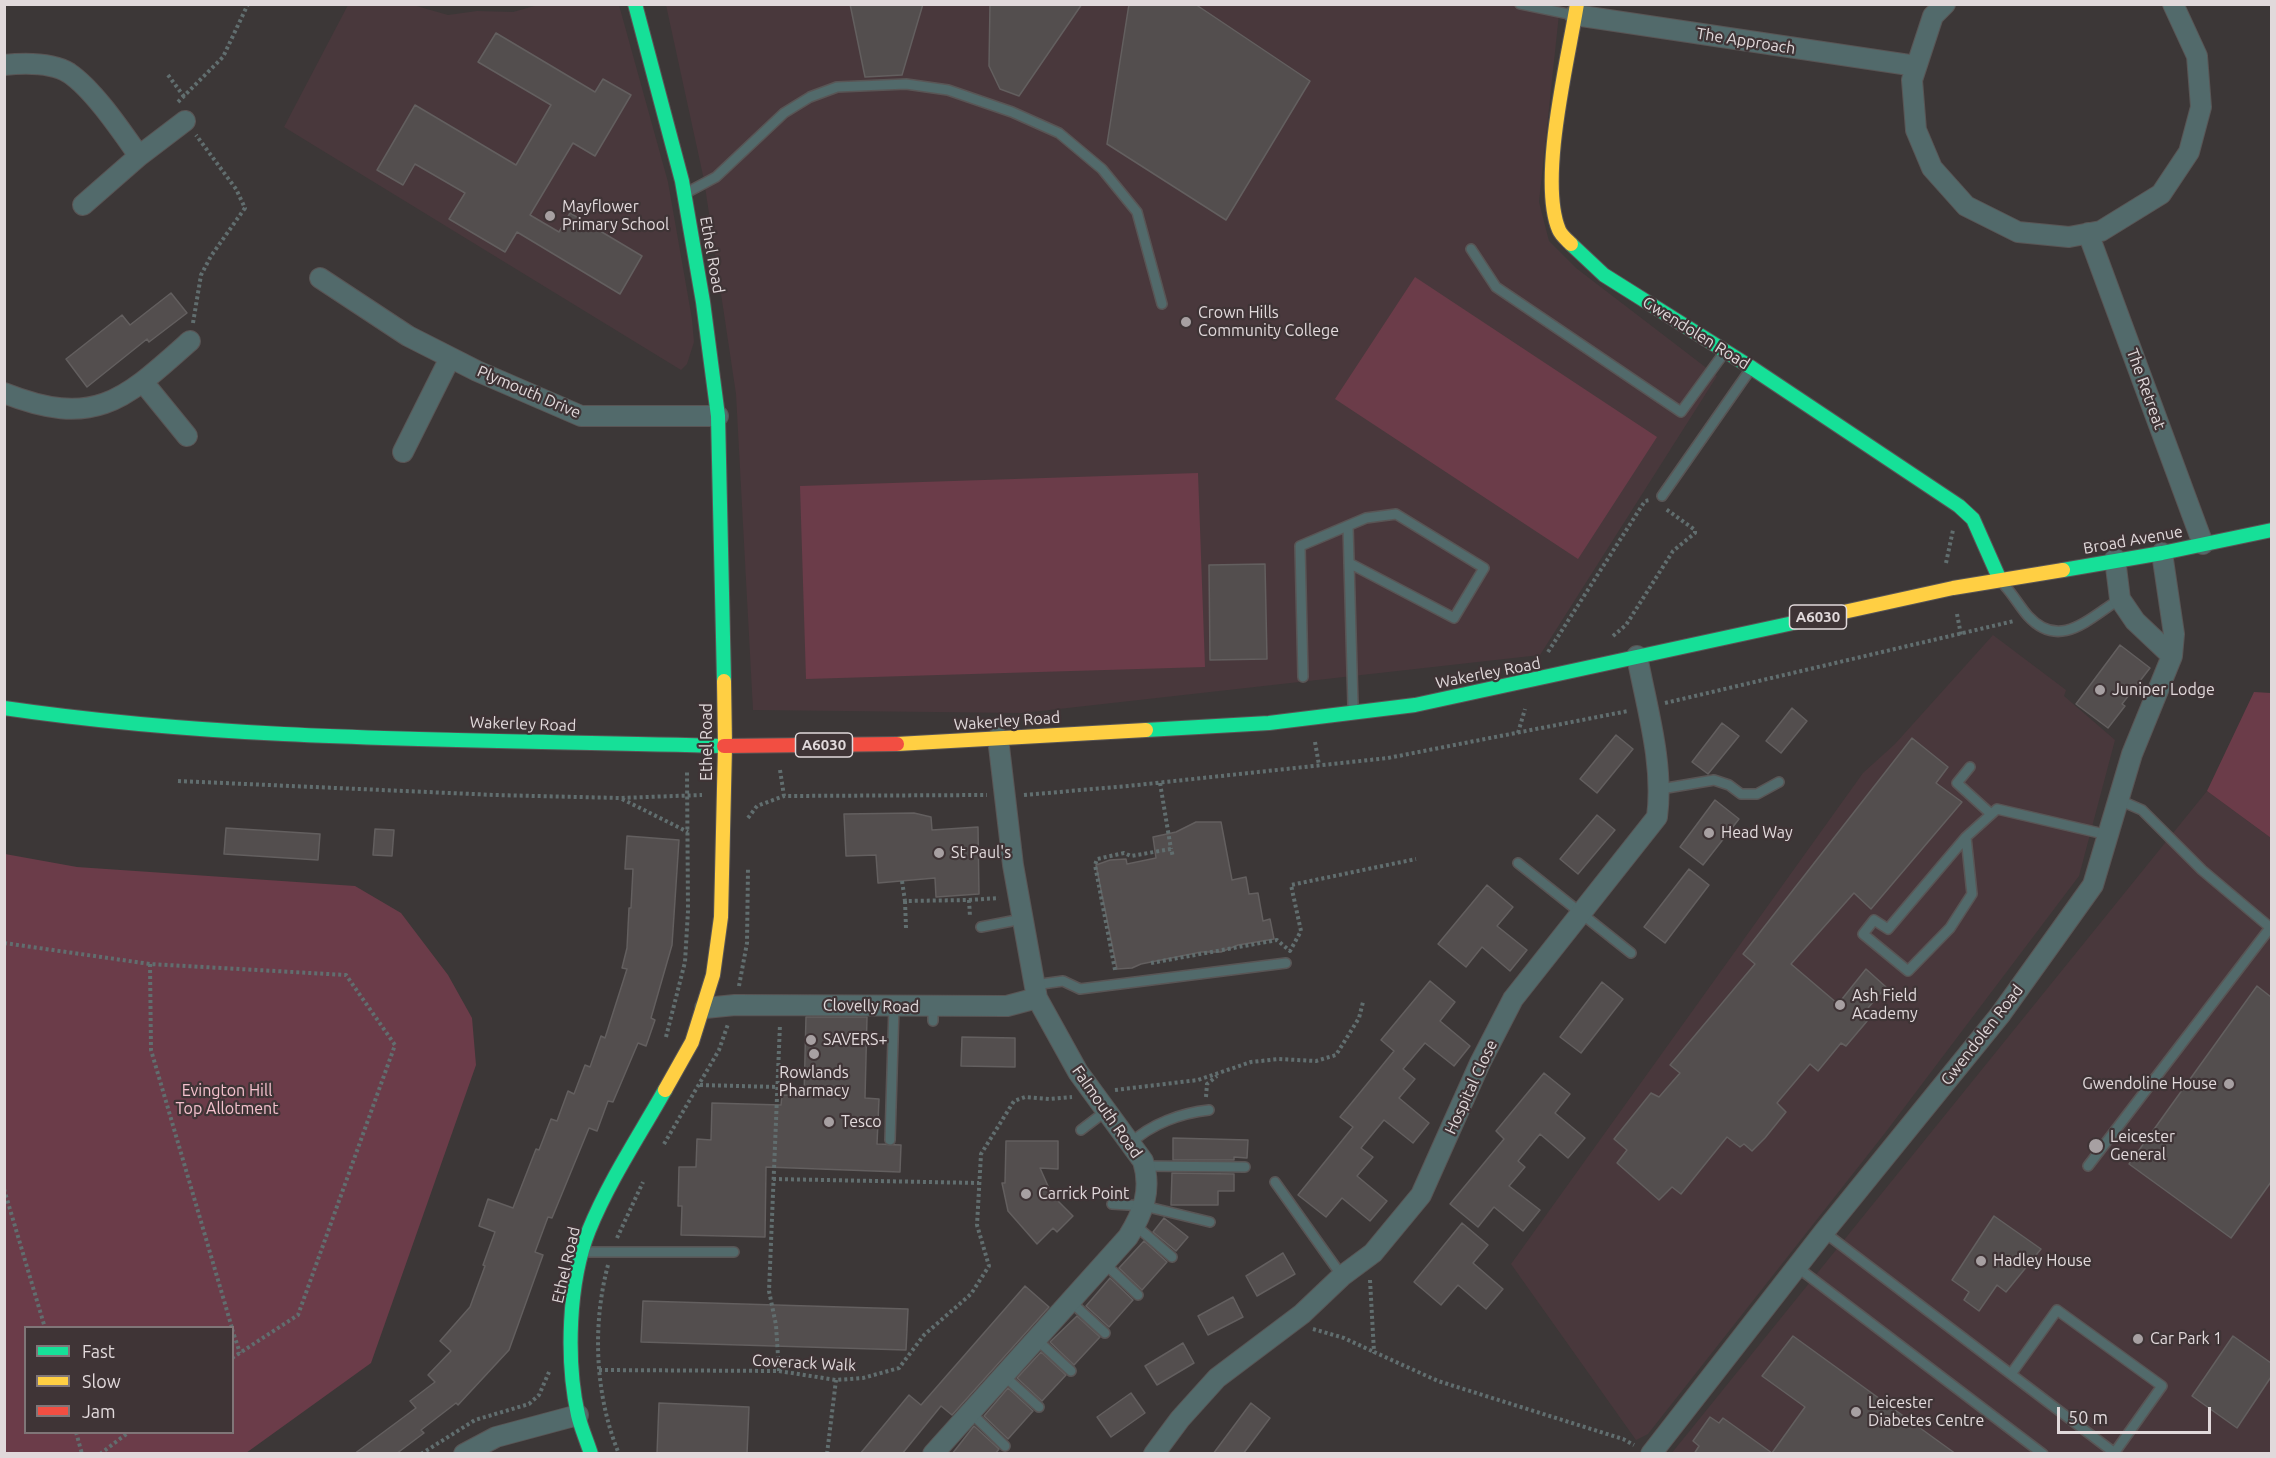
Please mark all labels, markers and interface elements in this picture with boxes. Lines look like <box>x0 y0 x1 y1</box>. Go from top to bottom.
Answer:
street label: The Approach <box>1695 24 1797 58</box>
place label: Mayflower Primary School <box>562 197 669 235</box>
marker: Mayflower Primary School <box>543 209 557 223</box>
street label: Ethel Road <box>696 215 728 295</box>
street label: Gwendolen Road <box>1639 292 1753 374</box>
place label: Crown Hills Community College <box>1198 303 1339 341</box>
marker: Crown Hills Community College <box>1179 315 1193 329</box>
street label: The Retreat <box>2122 346 2170 432</box>
street label: Plymouth Drive <box>474 362 584 422</box>
street label: Broad Avenue <box>2082 522 2184 558</box>
road number: A6030 <box>1790 605 1846 629</box>
street label: Wakerley Road <box>1434 653 1542 693</box>
place label: Juniper Lodge <box>2112 680 2215 700</box>
marker: Juniper Lodge <box>2093 683 2107 697</box>
street label: Ethel Road <box>697 703 717 781</box>
street label: Wakerley Road <box>953 708 1061 734</box>
street label: Wakerley Road <box>469 713 577 735</box>
road number: A6030 <box>796 733 852 757</box>
place label: Head Way <box>1721 823 1793 843</box>
marker: Head Way <box>1702 826 1716 840</box>
place label: St Paul's <box>951 843 1011 863</box>
marker: St Paul's <box>932 846 946 860</box>
street label: Gwendolen Road <box>1937 981 2027 1089</box>
place label: Ash Field Academy <box>1852 986 1918 1024</box>
street label: Clovelly Road <box>823 996 919 1016</box>
marker: Ash Field Academy <box>1833 998 1847 1012</box>
place label: SAVERS+ <box>823 1030 887 1050</box>
marker: SAVERS+ <box>804 1033 818 1047</box>
street label: Hospital Close <box>1441 1037 1501 1137</box>
marker: Rowlands Pharmacy <box>807 1047 821 1061</box>
street label: Falmouth Road <box>1068 1062 1146 1162</box>
place label: Rowlands Pharmacy <box>779 1063 849 1101</box>
place label: Gwendoline House <box>2082 1074 2217 1094</box>
marker: Gwendoline House <box>2222 1077 2236 1091</box>
park label: Evington Hill Top Allotment <box>175 1081 279 1119</box>
place label: Tesco <box>841 1112 882 1132</box>
marker: Tesco <box>822 1115 836 1129</box>
place label: Leicester General <box>2110 1127 2175 1165</box>
marker: Leicester General <box>2087 1137 2105 1155</box>
place label: Carrick Point <box>1038 1184 1129 1204</box>
marker: Carrick Point <box>1019 1187 1033 1201</box>
street label: Ethel Road <box>548 1225 584 1305</box>
place label: Hadley House <box>1993 1251 2092 1271</box>
marker: Hadley House <box>1974 1254 1988 1268</box>
legend <box>24 1326 234 1434</box>
place label: Car Park 1 <box>2150 1329 2222 1349</box>
marker: Car Park 1 <box>2131 1332 2145 1346</box>
text: Fast <box>82 1341 115 1361</box>
street label: Coverack Walk <box>751 1351 857 1375</box>
text: Slow <box>82 1371 121 1391</box>
place label: Leicester Diabetes Centre <box>1868 1393 1984 1431</box>
scale bar <box>2060 1395 2214 1433</box>
text: Jam <box>82 1401 116 1421</box>
marker: Leicester Diabetes Centre <box>1849 1405 1863 1419</box>
text: 50 m <box>2068 1407 2108 1427</box>

